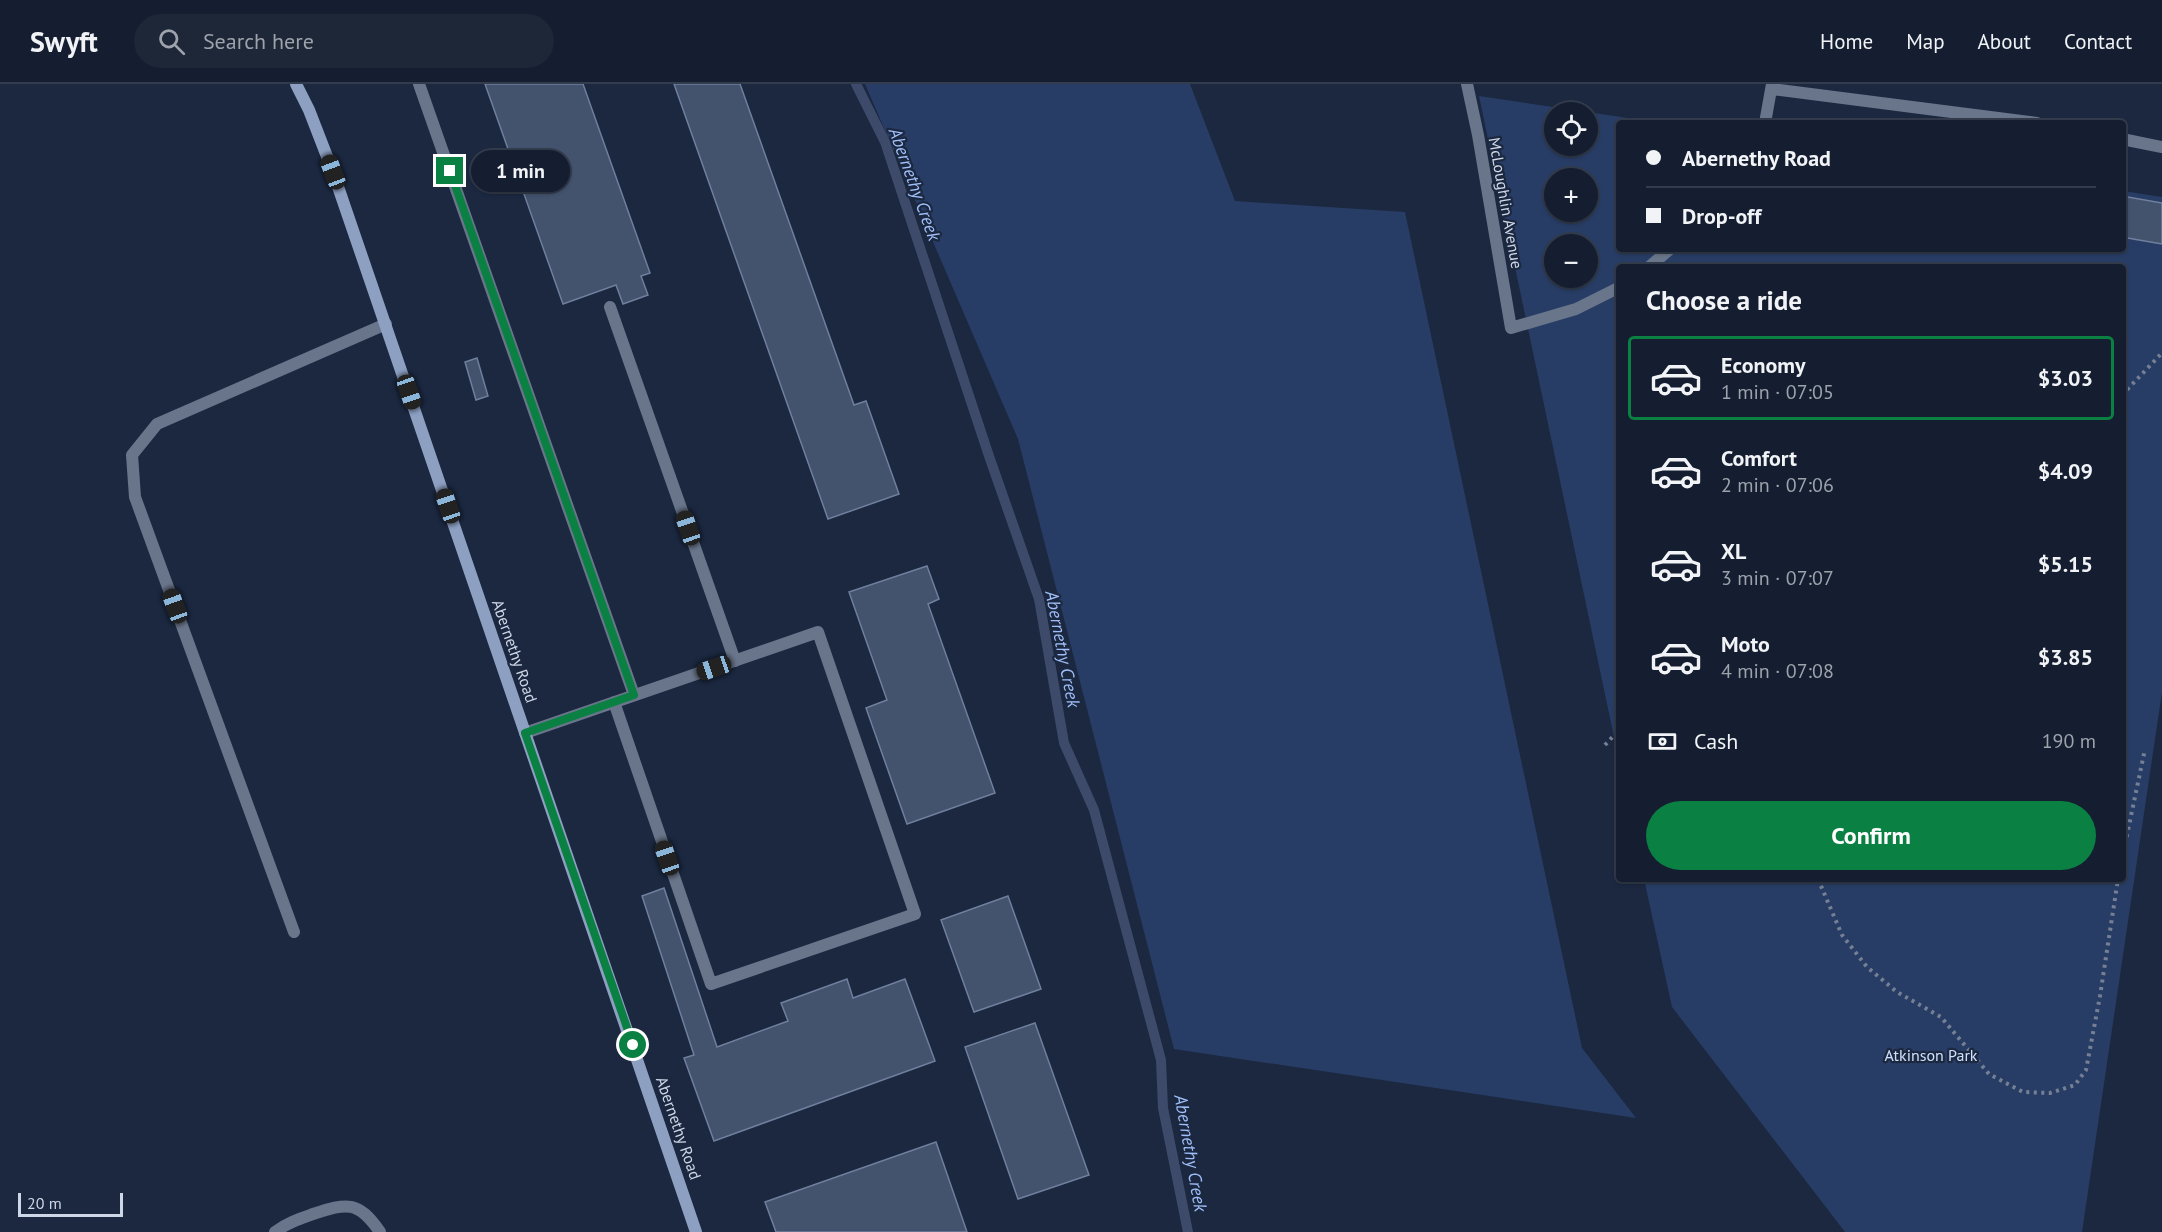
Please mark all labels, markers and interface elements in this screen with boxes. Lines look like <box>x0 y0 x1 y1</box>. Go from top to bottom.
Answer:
search box <box>134 14 554 68</box>
text: Swyft <box>30 23 98 60</box>
icon: search <box>155 25 188 58</box>
text: Search here <box>203 27 314 55</box>
text: Home <box>1820 28 1873 55</box>
text: Map <box>1906 28 1945 55</box>
text: About <box>1978 28 2031 55</box>
text: Contact <box>2064 28 2132 55</box>
map controls <box>1544 102 1598 288</box>
button: locate <box>1544 102 1598 156</box>
water label: Abernethy Creek <box>884 123 946 245</box>
street label: McLoughlin Avenue <box>1485 136 1527 270</box>
text: Abernethy Road <box>1682 144 1831 172</box>
callout: 1 min <box>471 150 570 192</box>
car <box>318 152 348 192</box>
route end <box>436 157 463 184</box>
text: 1 min <box>496 158 545 184</box>
button: + <box>1544 168 1598 222</box>
text: Drop-off <box>1682 202 1761 230</box>
button: − <box>1544 234 1598 288</box>
text: Choose a ride <box>1646 283 1802 317</box>
icon: car <box>1649 351 1703 405</box>
text: Economy <box>1721 351 1805 379</box>
text: $3.03 <box>2038 364 2093 392</box>
car <box>395 372 423 412</box>
text: 1 min · 07:05 <box>1721 379 1834 405</box>
icon: car <box>1649 444 1703 498</box>
text: Comfort <box>1721 444 1797 472</box>
text: $4.09 <box>2038 457 2093 485</box>
text: 2 min · 07:06 <box>1721 472 1834 498</box>
car <box>434 486 462 526</box>
car <box>674 508 702 548</box>
icon: car <box>1649 537 1703 591</box>
text: XL <box>1721 537 1746 565</box>
text: $5.15 <box>2038 550 2093 578</box>
text: 3 min · 07:07 <box>1721 565 1834 591</box>
car <box>160 586 190 626</box>
water label: Abernethy Creek <box>1040 588 1086 710</box>
street label: Abernethy Road <box>488 597 542 705</box>
icon: car <box>1649 630 1703 684</box>
text: Moto <box>1721 630 1770 658</box>
text: $3.85 <box>2038 643 2093 671</box>
car <box>694 654 734 682</box>
text: 4 min · 07:08 <box>1721 658 1834 684</box>
icon: cash <box>1646 725 1679 758</box>
text: Cash <box>1694 727 1738 755</box>
text: 190 m <box>2042 728 2096 754</box>
button: Confirm <box>1646 801 2096 870</box>
car <box>653 838 681 878</box>
route start <box>619 1031 646 1058</box>
park label: Atkinson Park <box>1884 1045 1978 1065</box>
street label: Abernethy Road <box>652 1074 706 1182</box>
water label: Abernethy Creek <box>1169 1092 1213 1214</box>
scale bar <box>18 1190 123 1218</box>
text: 20 m <box>27 1193 62 1213</box>

